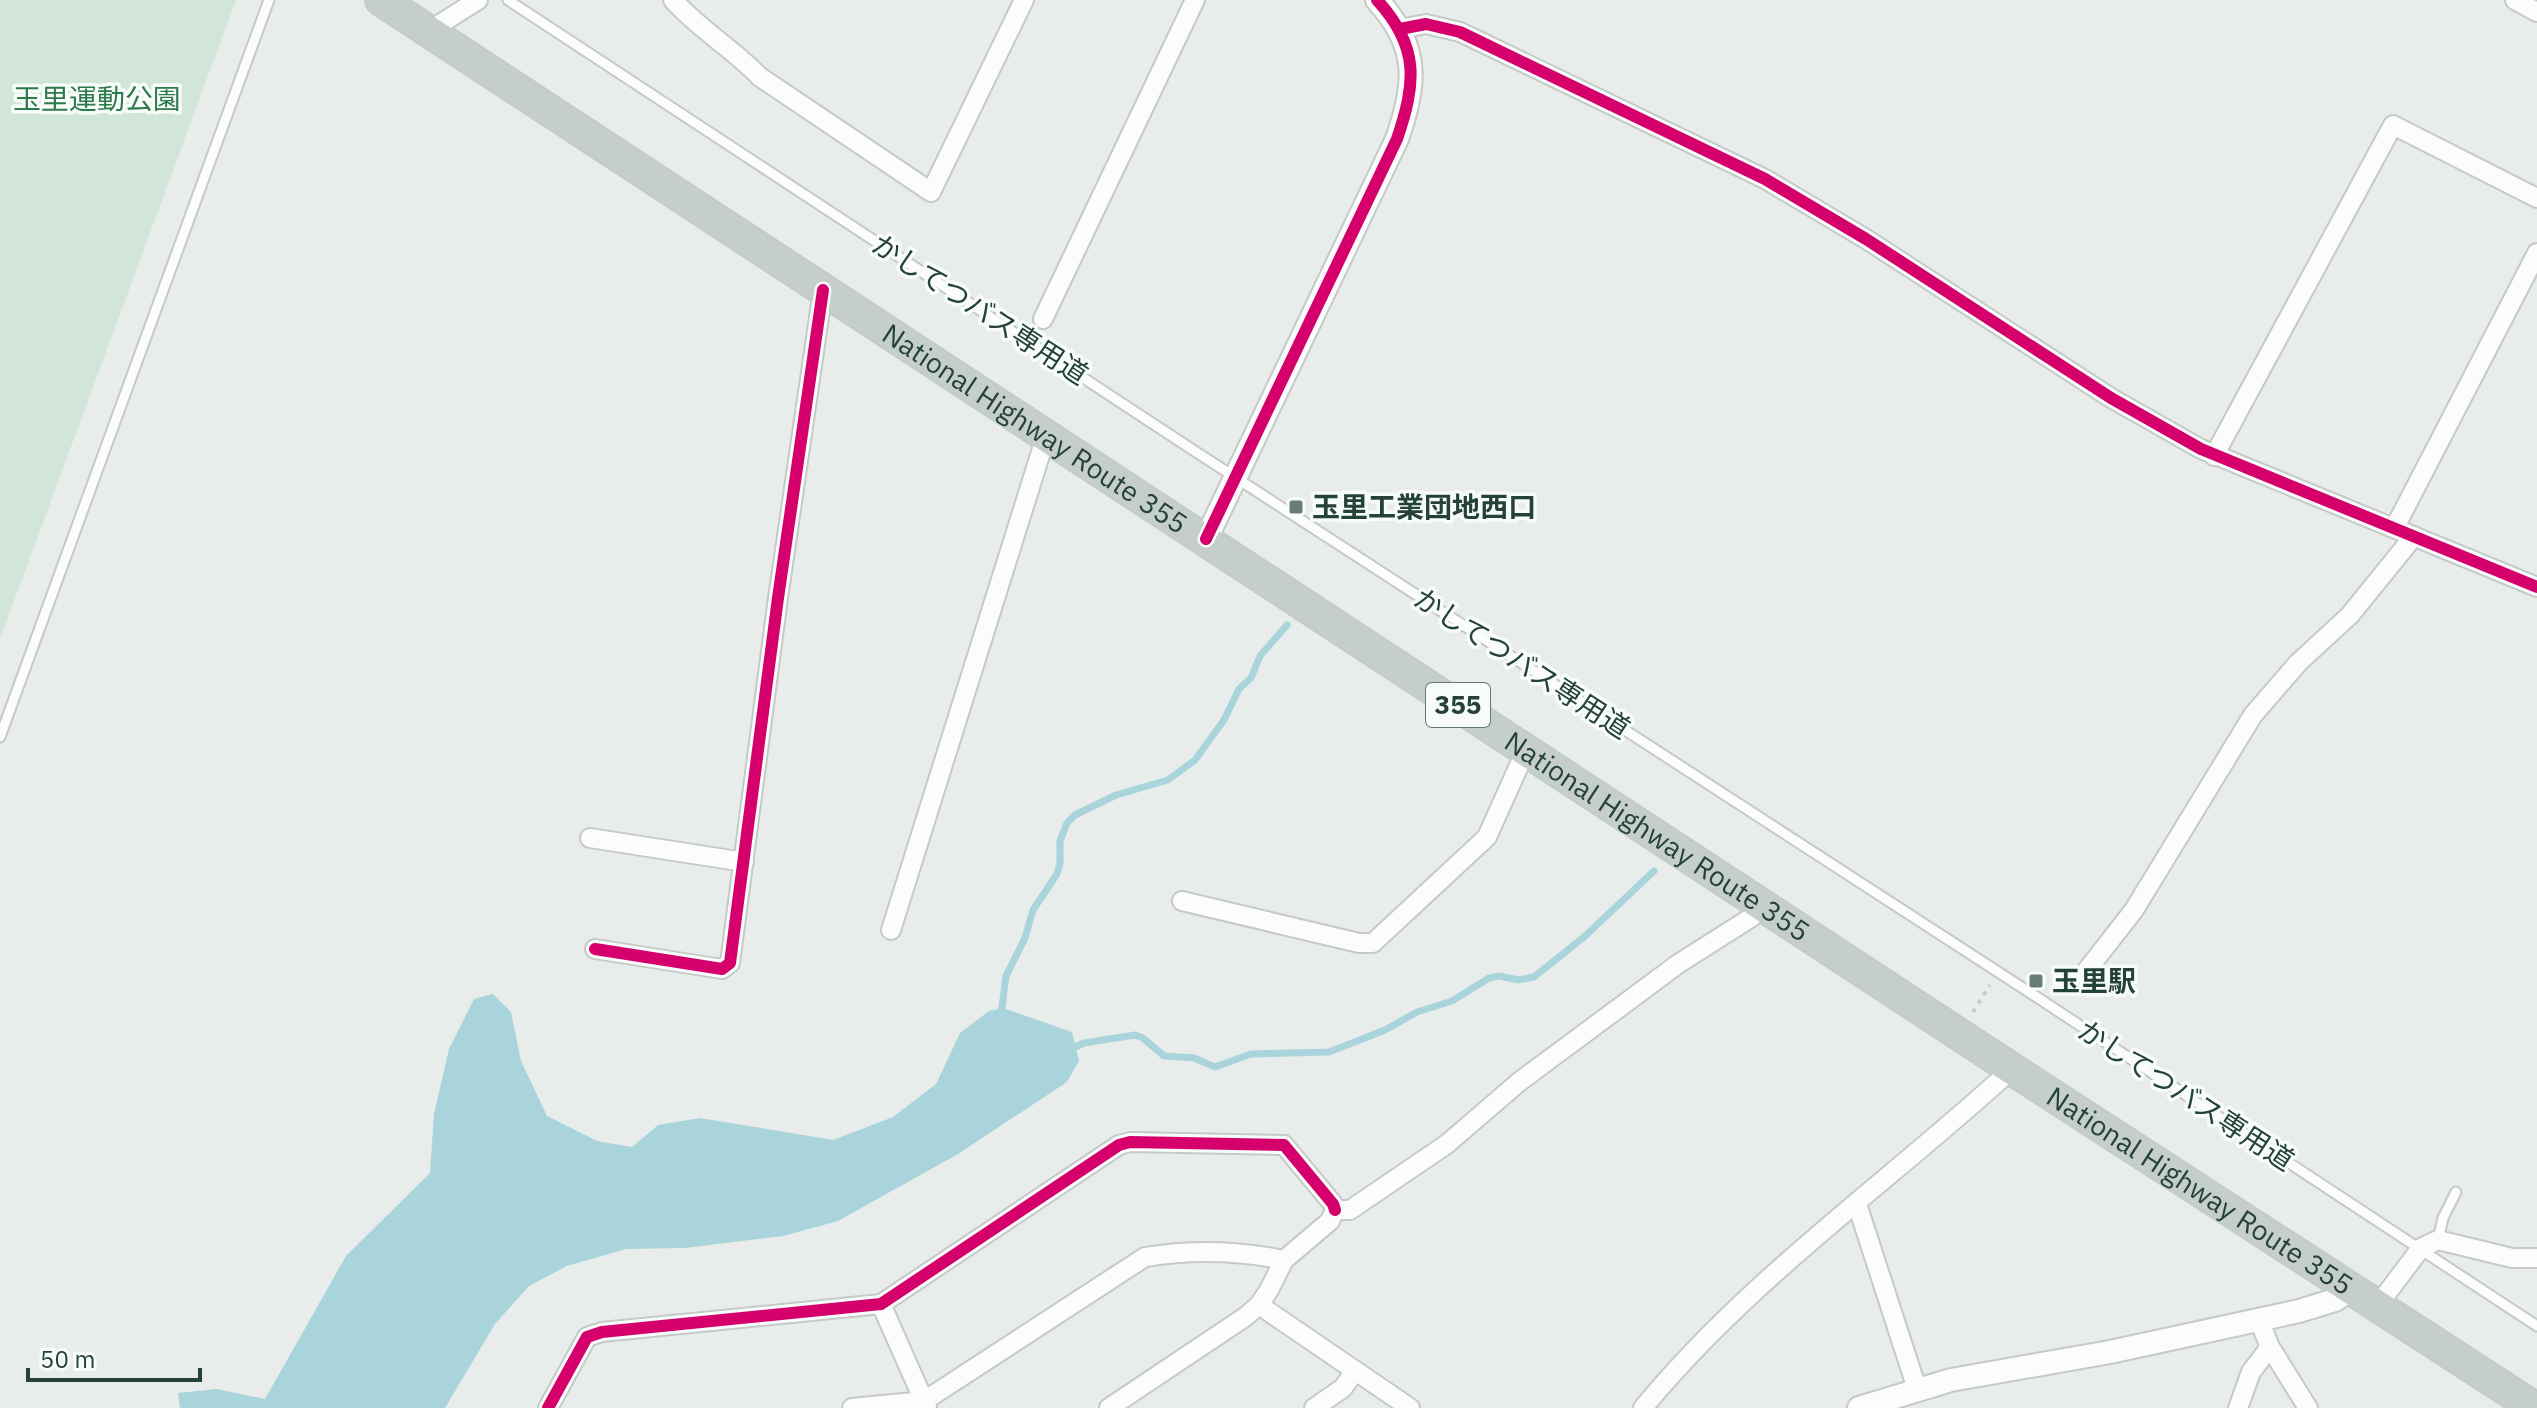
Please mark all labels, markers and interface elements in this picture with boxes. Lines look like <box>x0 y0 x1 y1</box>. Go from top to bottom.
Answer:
park label: 玉里運動公園 <box>13 80 181 117</box>
street label: かしてつバス専用道 <box>865 225 1095 392</box>
street label: National Highway Route 355 <box>876 315 1195 542</box>
place label: 玉里工業団地西口 <box>1312 488 1536 525</box>
marker: 玉里工業団地西口 <box>1287 498 1305 516</box>
street label: かしてつバス専用道 <box>1407 579 1637 746</box>
road number: 355 <box>1426 683 1490 727</box>
street label: National Highway Route 355 <box>1498 723 1817 950</box>
place label: 玉里駅 <box>2052 962 2136 999</box>
marker: 玉里駅 <box>2027 972 2045 990</box>
street label: かしてつバス専用道 <box>2071 1011 2301 1178</box>
street label: National Highway Route 355 <box>2040 1078 2360 1303</box>
scale bar <box>28 1332 200 1382</box>
text: 50 m <box>40 1343 95 1375</box>

